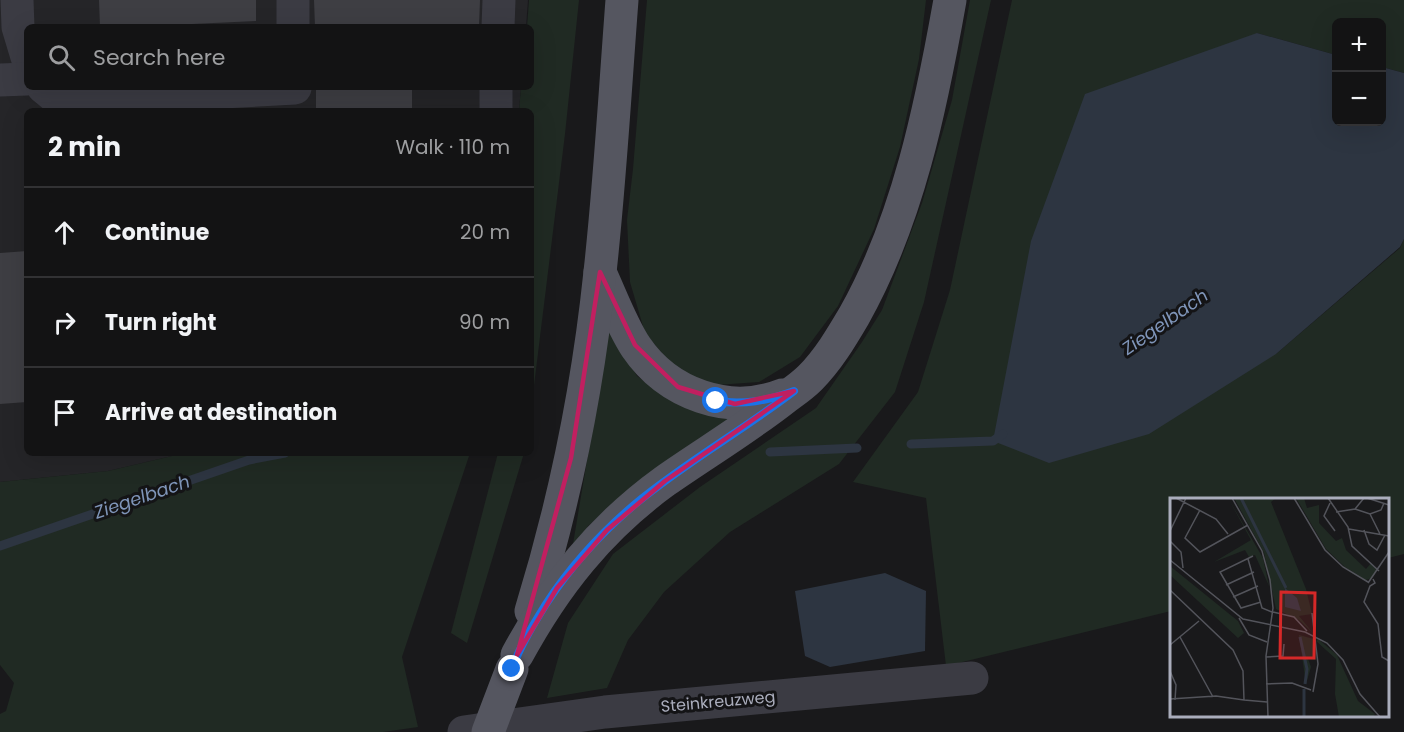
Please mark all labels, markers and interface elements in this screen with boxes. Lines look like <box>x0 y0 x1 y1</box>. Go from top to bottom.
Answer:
map controls <box>1332 18 1386 126</box>
button: + <box>1332 18 1386 72</box>
search box <box>24 24 534 90</box>
icon: search <box>45 41 78 74</box>
text: Search here <box>93 42 226 73</box>
button: − <box>1332 72 1386 126</box>
text: 2 min <box>48 129 121 165</box>
text: Walk · 110 m <box>396 133 510 161</box>
icon: ahead <box>48 216 81 249</box>
text: Continue <box>105 217 209 248</box>
text: 20 m <box>460 218 510 246</box>
water label: Ziegelbach <box>1116 283 1213 361</box>
icon: right <box>48 306 81 339</box>
text: Turn right <box>105 307 216 338</box>
text: 90 m <box>459 308 510 336</box>
route start <box>702 387 728 413</box>
icon: arrive <box>48 396 81 429</box>
text: Arrive at destination <box>105 397 337 428</box>
water label: Ziegelbach <box>90 468 193 525</box>
inset map <box>1170 498 1389 717</box>
route end <box>498 655 524 681</box>
street label: Steinkreuzweg <box>660 685 776 718</box>

